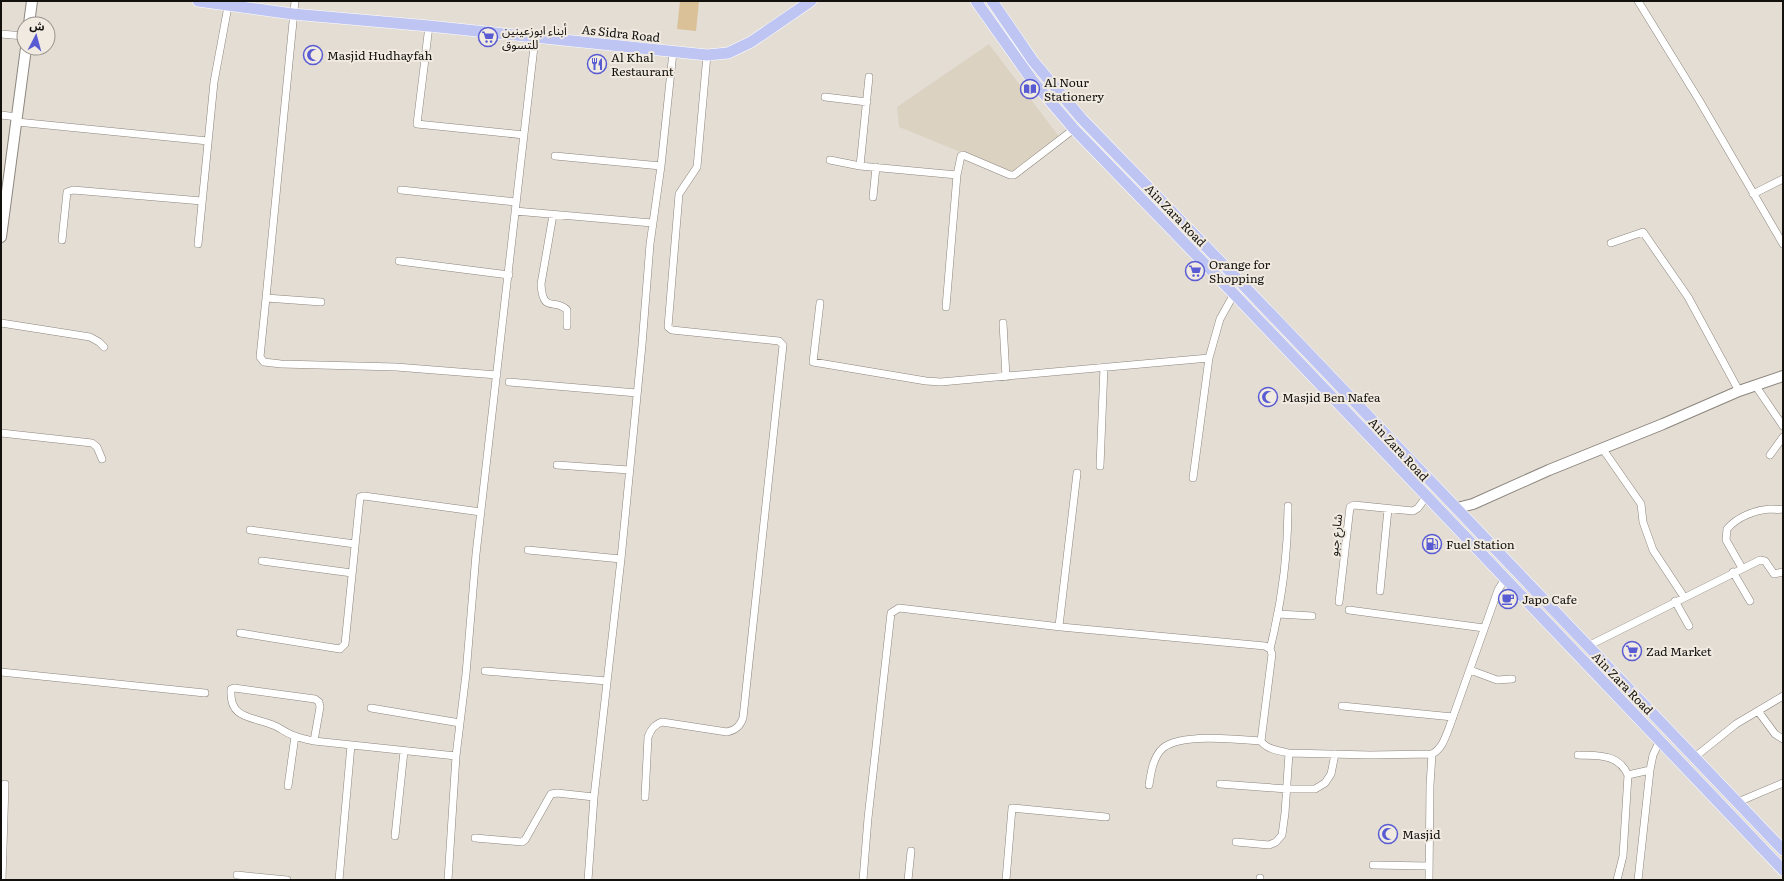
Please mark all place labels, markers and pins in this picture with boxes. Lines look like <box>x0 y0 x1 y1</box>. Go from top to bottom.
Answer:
place label: أبناء ابوزعينين للتسوق <box>502 21 567 53</box>
supermarket icon: أبناء ابوزعينين للتسوق <box>477 26 499 48</box>
mosque icon: Masjid Hudhayfah <box>302 44 324 66</box>
place label: Masjid Hudhayfah <box>327 46 432 64</box>
place label: Al Khal Restaurant <box>611 48 674 80</box>
restaurant icon: Al Khal Restaurant <box>586 53 608 75</box>
place label: Al Nour Stationery <box>1044 73 1104 105</box>
library icon: Al Nour Stationery <box>1019 78 1041 100</box>
place label: Orange for Shopping <box>1209 255 1271 287</box>
supermarket icon: Orange for Shopping <box>1184 260 1206 282</box>
mosque icon: Masjid Ben Nafea <box>1257 386 1279 408</box>
place label: Masjid Ben Nafea <box>1282 388 1381 406</box>
fuel station icon: Fuel Station <box>1421 533 1443 555</box>
place label: Fuel Station <box>1446 535 1515 553</box>
cafe icon: Japo Cafe <box>1497 588 1519 610</box>
place label: Japo Cafe <box>1522 590 1577 608</box>
supermarket icon: Zad Market <box>1621 640 1643 662</box>
place label: Zad Market <box>1646 642 1712 660</box>
mosque icon: Masjid <box>1377 823 1399 845</box>
place label: Masjid <box>1402 825 1441 843</box>

